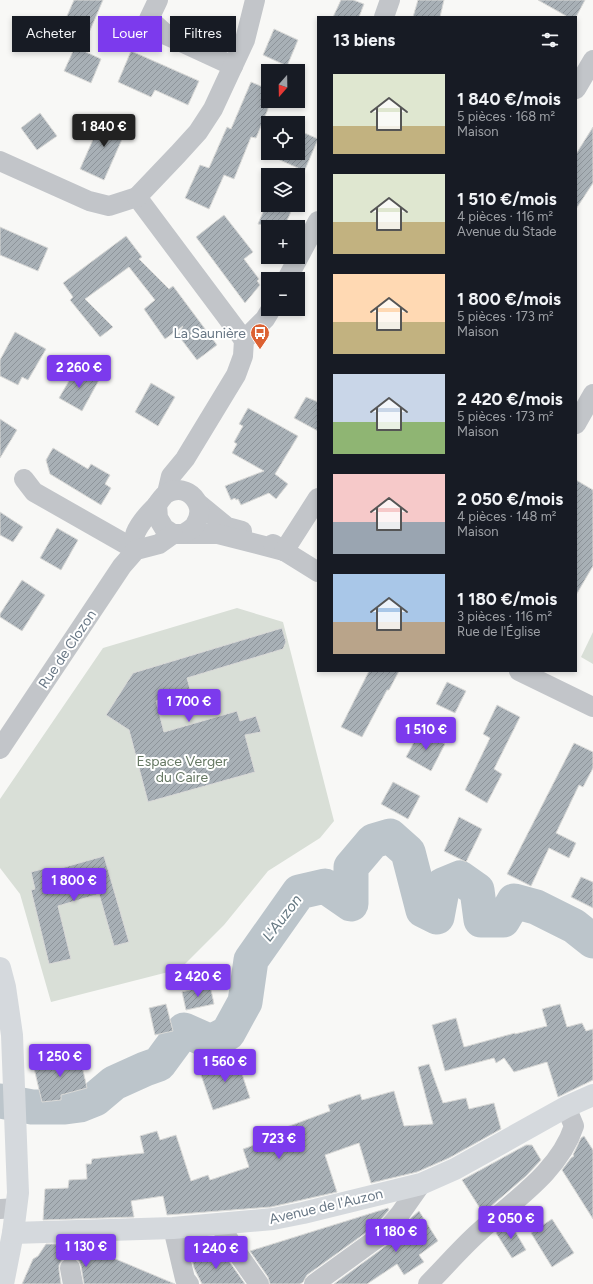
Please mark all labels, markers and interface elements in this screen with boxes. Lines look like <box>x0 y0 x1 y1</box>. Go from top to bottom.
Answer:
chip: Acheter <box>12 16 90 52</box>
chip: Louer <box>98 16 162 52</box>
chip: Filtres <box>170 16 236 52</box>
icon: filters <box>539 29 561 51</box>
text: 13 biens <box>333 30 395 50</box>
north arrow <box>261 64 305 108</box>
map controls <box>261 64 305 316</box>
text: 1 840 €/mois <box>457 89 561 109</box>
icon: home <box>365 90 413 138</box>
text: 5 pièces · 168 m² <box>457 109 555 124</box>
pin: 1 840 € <box>67 114 141 148</box>
button: locate <box>261 116 305 160</box>
text: 1 840 € <box>81 119 127 134</box>
text: Maison <box>457 124 499 139</box>
button: layers <box>261 168 305 212</box>
text: 1 510 €/mois <box>457 189 557 209</box>
icon: home <box>365 190 413 238</box>
text: 4 pièces · 116 m² <box>457 209 553 224</box>
button: + <box>261 220 305 264</box>
text: Avenue du Stade <box>457 224 556 239</box>
button: − <box>261 272 305 316</box>
text: 1 800 €/mois <box>457 289 561 309</box>
icon: home <box>365 290 413 338</box>
text: 5 pièces · 173 m² <box>457 309 554 324</box>
bus stop icon: La Saunière <box>249 322 271 350</box>
text: Maison <box>457 324 499 339</box>
place label: La Saunière <box>173 325 246 342</box>
pin: 2 260 € <box>42 355 116 389</box>
text: 2 260 € <box>56 360 102 375</box>
text: 2 420 €/mois <box>457 389 563 409</box>
icon: home <box>365 390 413 438</box>
text: 5 pièces · 173 m² <box>457 409 554 424</box>
text: Maison <box>457 424 499 439</box>
text: 2 050 €/mois <box>457 489 563 509</box>
icon: home <box>365 490 413 538</box>
text: 4 pièces · 148 m² <box>457 509 556 524</box>
text: Maison <box>457 524 499 539</box>
text: 1 180 €/mois <box>457 589 557 609</box>
icon: home <box>365 590 413 638</box>
street label: Rue de Clozon <box>35 607 100 692</box>
text: 3 pièces · 116 m² <box>457 609 552 624</box>
text: Rue de l'Église <box>457 624 540 639</box>
pin: 1 700 € <box>152 689 226 723</box>
text: 1 700 € <box>167 694 211 709</box>
pin: 1 510 € <box>389 717 463 751</box>
text: 1 510 € <box>405 722 447 737</box>
park label: Espace Verger du Caire <box>136 753 228 786</box>
pin: 1 800 € <box>37 868 111 902</box>
text: 1 800 € <box>51 873 97 888</box>
water label: L'Auzon <box>259 891 305 945</box>
pin: 2 420 € <box>161 964 235 998</box>
text: 2 420 € <box>175 969 221 984</box>
pin: 1 250 € <box>23 1044 97 1078</box>
text: 1 250 € <box>38 1049 82 1064</box>
pin: 1 560 € <box>188 1049 262 1083</box>
text: 1 560 € <box>203 1054 247 1069</box>
pin: 723 € <box>251 1126 307 1160</box>
text: 723 € <box>262 1131 296 1146</box>
street label: Avenue de l'Auzon <box>268 1185 385 1228</box>
pin: 2 050 € <box>474 1206 548 1240</box>
text: 2 050 € <box>487 1211 535 1226</box>
pin: 1 180 € <box>359 1219 433 1253</box>
text: 1 180 € <box>375 1224 417 1239</box>
pin: 1 130 € <box>49 1234 123 1268</box>
pin: 1 240 € <box>179 1236 253 1270</box>
text: 1 130 € <box>65 1239 107 1254</box>
text: 1 240 € <box>194 1241 238 1256</box>

